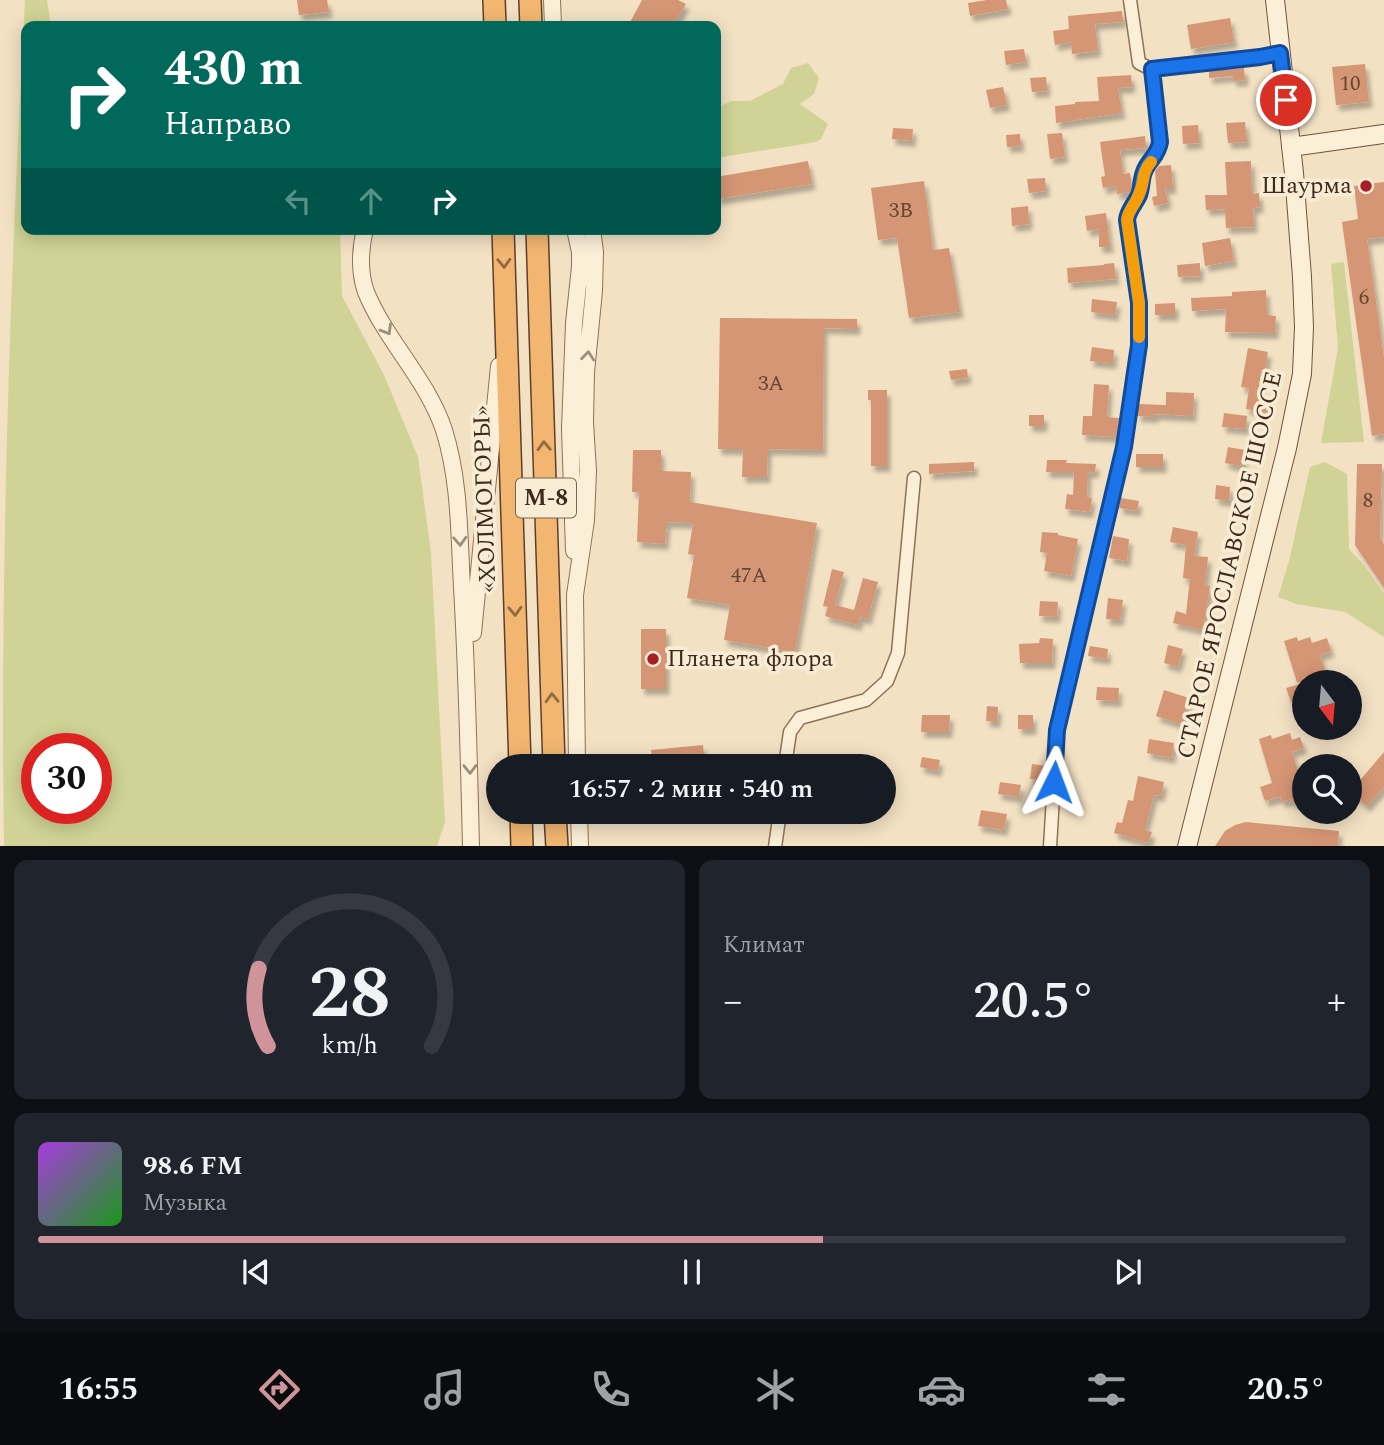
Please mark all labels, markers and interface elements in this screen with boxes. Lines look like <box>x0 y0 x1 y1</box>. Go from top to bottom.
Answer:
text: 430 m <box>164 32 303 107</box>
icon: right <box>49 49 140 140</box>
house number: 10 <box>1340 68 1361 100</box>
pin <box>1256 70 1316 130</box>
icon: arrive <box>1267 81 1305 119</box>
text: Направо <box>164 100 291 149</box>
place label: Шаурма <box>1261 168 1352 204</box>
marker: Шаурма <box>1358 178 1374 194</box>
icon: left <box>279 182 317 220</box>
icon: ahead <box>352 182 390 220</box>
icon: right <box>425 182 463 220</box>
house number: 3В <box>889 195 913 227</box>
one-way arrow <box>496 258 511 269</box>
house number: 6 <box>1359 282 1369 314</box>
one-way arrow <box>379 323 392 336</box>
one-way arrow <box>580 350 595 362</box>
house number: 3А <box>758 368 784 400</box>
street label: СТАРОЕ ЯРОСЛАВСКОЕ ШОССЕ <box>1168 368 1292 762</box>
street label: «ХОЛМОГОРЫ» <box>464 405 506 593</box>
one-way arrow <box>536 441 552 451</box>
road number: М-8 <box>516 478 576 518</box>
house number: 8 <box>1363 485 1373 517</box>
one-way arrow <box>452 536 467 547</box>
house number: 47А <box>731 560 768 592</box>
one-way arrow <box>508 605 523 616</box>
place label: Планета флора <box>667 641 833 677</box>
marker: Планета флора <box>645 651 661 667</box>
north arrow <box>1292 670 1362 740</box>
map controls <box>1292 670 1362 824</box>
one-way arrow <box>544 693 559 704</box>
speed limit sign: 30 <box>21 733 112 824</box>
position arrow <box>1017 745 1091 819</box>
button: search <box>1292 754 1362 824</box>
one-way arrow <box>462 763 477 774</box>
text: 16:57 · 2 мин · 540 m <box>569 769 813 809</box>
text: Климат <box>723 928 805 963</box>
text: 28 <box>309 939 390 1050</box>
text: 20.5° <box>973 962 1096 1041</box>
text: − <box>723 973 742 1031</box>
text: + <box>1327 973 1346 1031</box>
text: km/h <box>321 1026 378 1064</box>
text: 98.6 FM <box>143 1146 243 1186</box>
text: Музыка <box>143 1186 227 1221</box>
icon: previous <box>237 1253 275 1291</box>
icon: pause <box>673 1253 711 1291</box>
icon: next <box>1109 1253 1147 1291</box>
text: 16:55 <box>58 1365 139 1414</box>
icon: directions <box>255 1365 304 1414</box>
icon: music <box>420 1365 469 1414</box>
icon: phone <box>586 1365 635 1414</box>
icon: climate <box>751 1365 800 1414</box>
icon: car <box>917 1365 966 1414</box>
icon: filters <box>1082 1365 1131 1414</box>
text: 20.5° <box>1247 1365 1326 1414</box>

